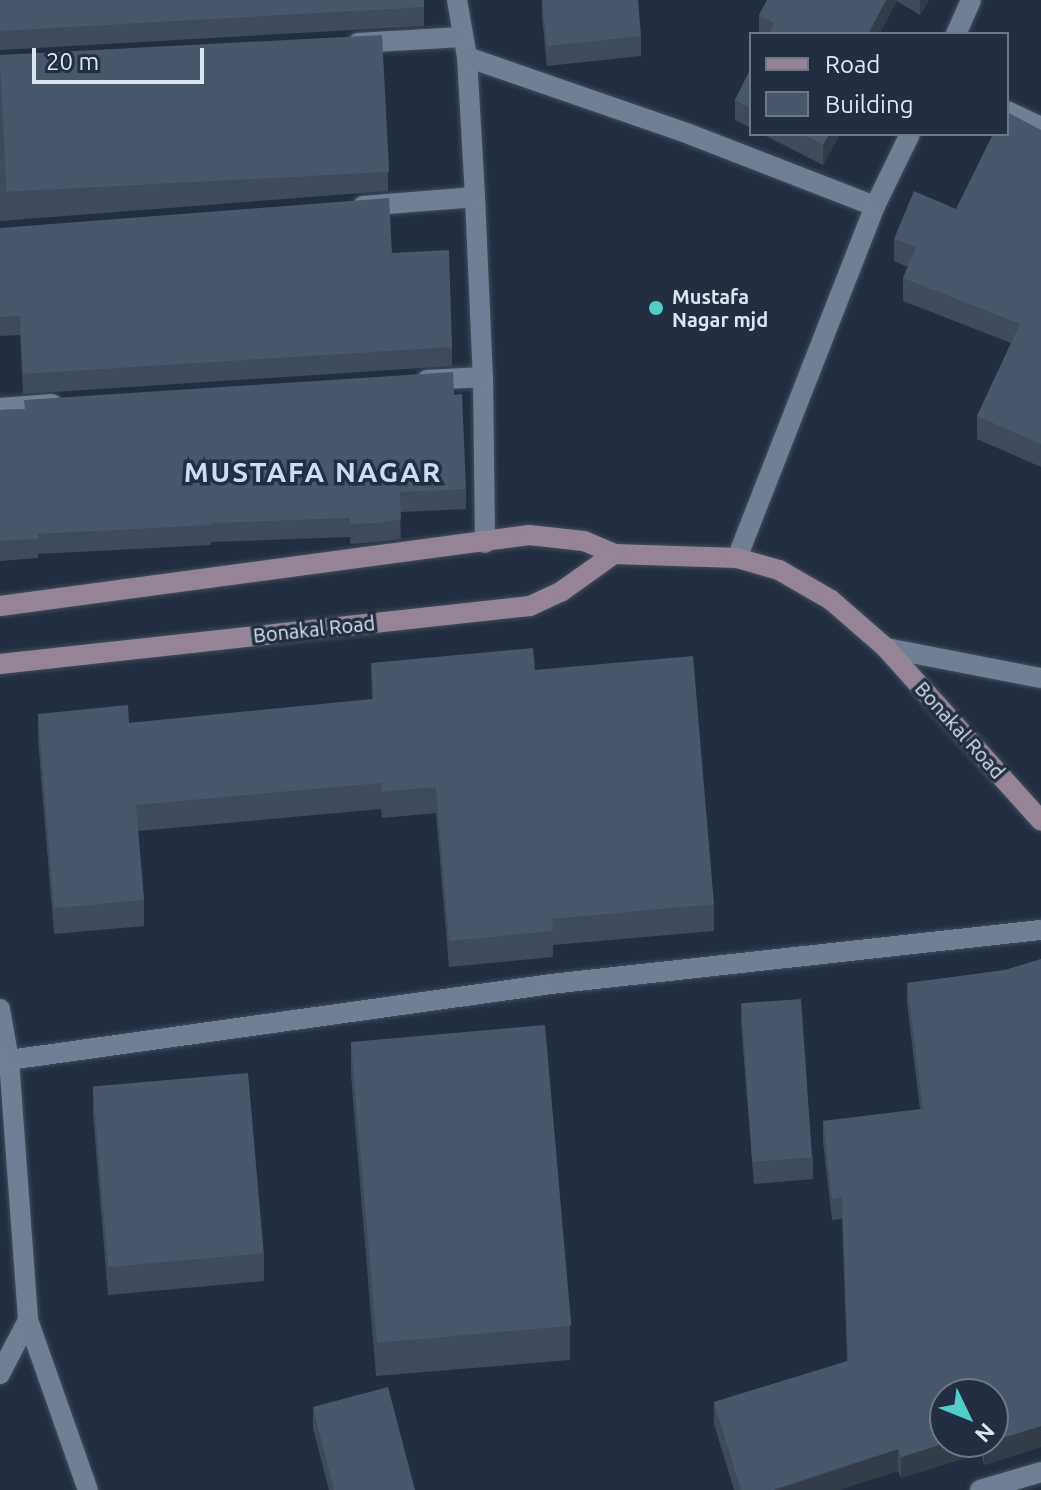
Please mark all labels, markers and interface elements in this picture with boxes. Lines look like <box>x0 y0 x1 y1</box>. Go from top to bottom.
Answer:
scale bar <box>36 32 208 82</box>
legend <box>749 32 1009 136</box>
text: 20 m <box>46 48 99 75</box>
text: Road <box>825 51 880 78</box>
text: Building <box>825 91 913 118</box>
place label: Mustafa Nagar mjd <box>672 284 768 331</box>
marker: Mustafa Nagar mjd <box>647 299 665 317</box>
district label: MUSTAFA NAGAR <box>184 455 442 489</box>
street label: Bonakal Road <box>252 611 376 647</box>
street label: Bonakal Road <box>910 676 1010 784</box>
north arrow <box>929 1378 1009 1458</box>
text: N <box>971 1419 1000 1448</box>

